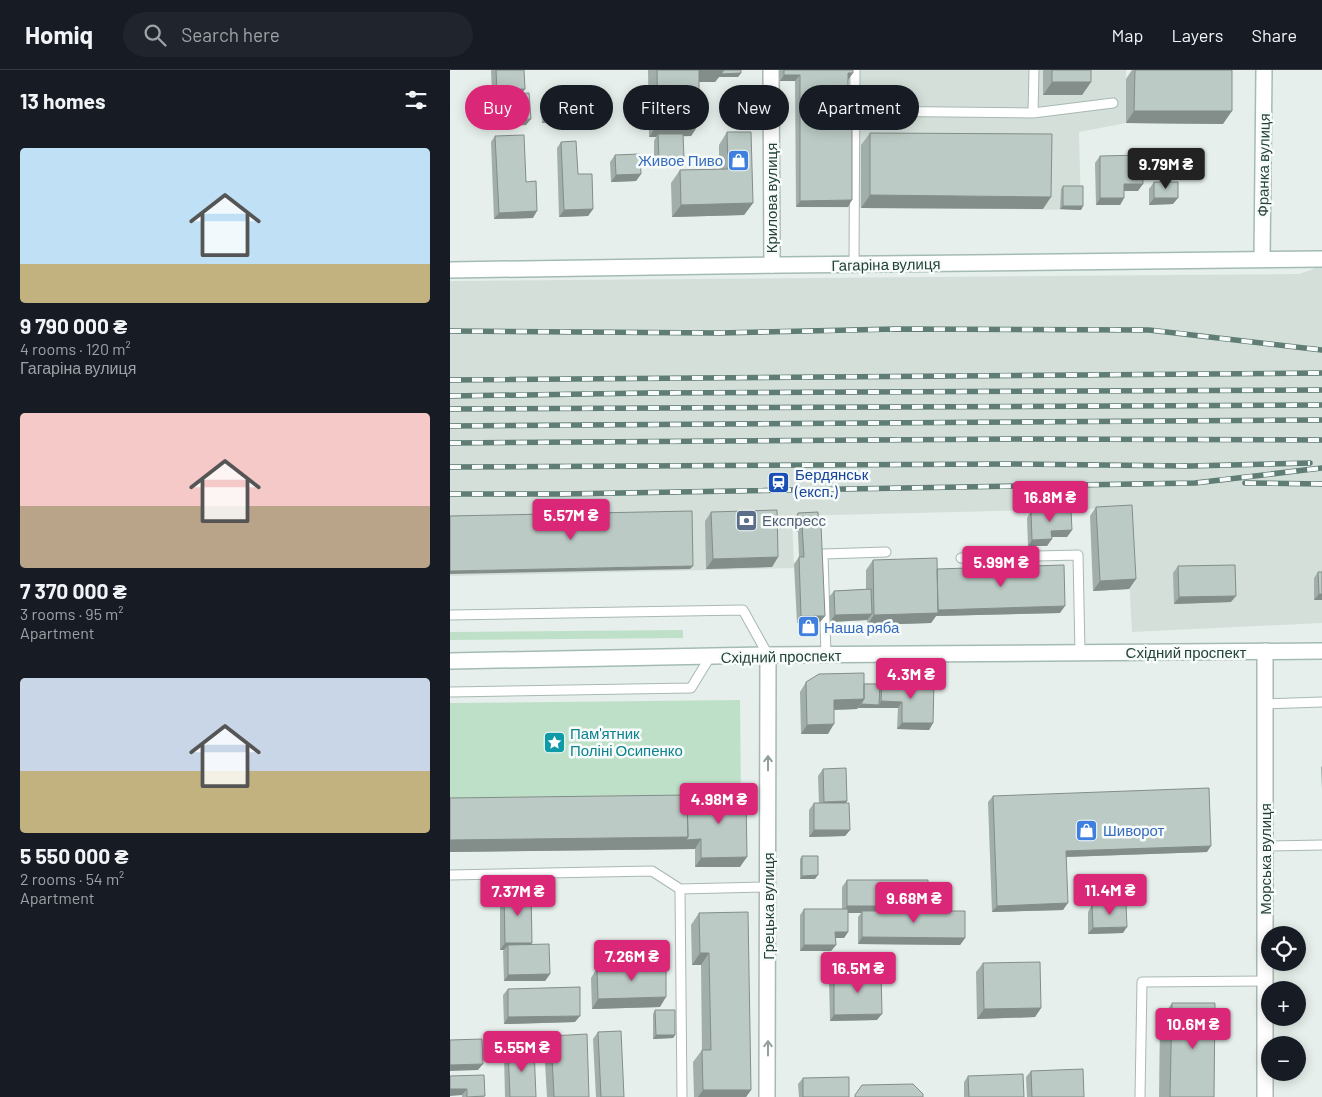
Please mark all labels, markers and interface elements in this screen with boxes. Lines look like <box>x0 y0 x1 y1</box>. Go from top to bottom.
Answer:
search box <box>123 12 473 57</box>
text: Homiq <box>25 20 93 49</box>
icon: search <box>141 21 169 49</box>
text: Search here <box>181 23 280 46</box>
text: Map <box>1111 24 1143 46</box>
text: Layers <box>1171 24 1224 46</box>
text: Share <box>1252 24 1297 46</box>
chip: Buy <box>465 85 530 130</box>
chip: Rent <box>540 85 613 130</box>
chip: Filters <box>623 85 709 130</box>
chip: New <box>719 85 789 130</box>
chip: Apartment <box>799 85 919 130</box>
icon: filters <box>402 86 430 114</box>
text: 13 homes <box>20 88 105 113</box>
street label: Франка вулиця <box>1253 113 1273 217</box>
street label: Крилова вулиця <box>762 143 780 253</box>
shop icon: Живое Пиво <box>727 148 751 172</box>
pin: 9.79M ₴ <box>1120 148 1212 190</box>
place label: Живое Пиво <box>638 151 723 169</box>
text: 9.79M ₴ <box>1139 154 1193 173</box>
icon: home <box>180 180 270 270</box>
street label: Гагаріна вулиця <box>831 254 941 274</box>
text: 9 790 000 ₴ <box>20 313 127 338</box>
text: 4 rooms · 120 m² <box>20 339 131 358</box>
text: Гагаріна вулиця <box>20 358 136 377</box>
icon: home <box>180 446 270 536</box>
place label: Бердянськ (експ.) <box>794 465 869 500</box>
station icon: Бердянськ (експ.) <box>767 471 791 495</box>
pin: 16.8M ₴ <box>1004 480 1096 523</box>
text: 16.8M ₴ <box>1024 487 1076 506</box>
pin: 5.57M ₴ <box>525 498 617 541</box>
text: 5.57M ₴ <box>544 505 598 524</box>
bank icon: Експресс <box>734 508 758 532</box>
place label: Експресс <box>762 511 827 529</box>
pin: 5.99M ₴ <box>955 546 1047 588</box>
text: 5.99M ₴ <box>973 552 1029 571</box>
text: 7 370 000 ₴ <box>20 578 127 603</box>
text: 3 rooms · 95 m² <box>20 604 124 623</box>
shop icon: Наша ряба <box>796 615 820 639</box>
place label: Наша ряба <box>824 618 900 636</box>
text: Apartment <box>20 623 95 642</box>
street label: Східний проспект <box>1126 643 1247 661</box>
street label: Східний проспект <box>720 646 842 666</box>
pin: 4.3M ₴ <box>870 658 952 700</box>
text: 4.3M ₴ <box>887 664 935 683</box>
icon: home <box>180 711 270 801</box>
place label: Пам'ятник Поліні Осипенко <box>570 724 683 759</box>
place icon: Пам'ятник Поліні Осипенко <box>542 730 566 754</box>
one-way arrow <box>763 756 773 772</box>
pin: 4.98M ₴ <box>673 782 765 825</box>
text: 4.98M ₴ <box>691 789 747 808</box>
street label: Морська вулиця <box>1256 803 1274 915</box>
shop icon: Шиворот <box>1075 818 1099 842</box>
place label: Шиворот <box>1103 821 1165 839</box>
text: 5 550 000 ₴ <box>20 843 128 868</box>
street label: Грецька вулиця <box>759 852 777 960</box>
text: 2 rooms · 54 m² <box>20 869 124 888</box>
pin: 7.37M ₴ <box>472 874 564 917</box>
pin: 11.4M ₴ <box>1064 874 1156 916</box>
text: 11.4M ₴ <box>1085 880 1135 899</box>
text: 7.37M ₴ <box>491 881 545 900</box>
pin: 9.68M ₴ <box>868 882 960 924</box>
text: Apartment <box>20 888 95 907</box>
text: 9.68M ₴ <box>886 888 942 907</box>
map controls <box>1261 926 1306 1081</box>
button: locate <box>1261 926 1306 971</box>
pin: 7.26M ₴ <box>586 940 678 982</box>
text: 7.26M ₴ <box>605 946 659 965</box>
pin: 16.5M ₴ <box>812 952 904 994</box>
text: 16.5M ₴ <box>832 958 884 977</box>
button: + <box>1261 981 1306 1026</box>
pin: 10.6M ₴ <box>1147 1008 1239 1050</box>
text: 10.6M ₴ <box>1166 1014 1220 1033</box>
pin: 5.55M ₴ <box>476 1030 568 1073</box>
button: − <box>1261 1036 1306 1081</box>
text: 5.55M ₴ <box>494 1037 550 1056</box>
one-way arrow <box>763 1041 773 1057</box>

